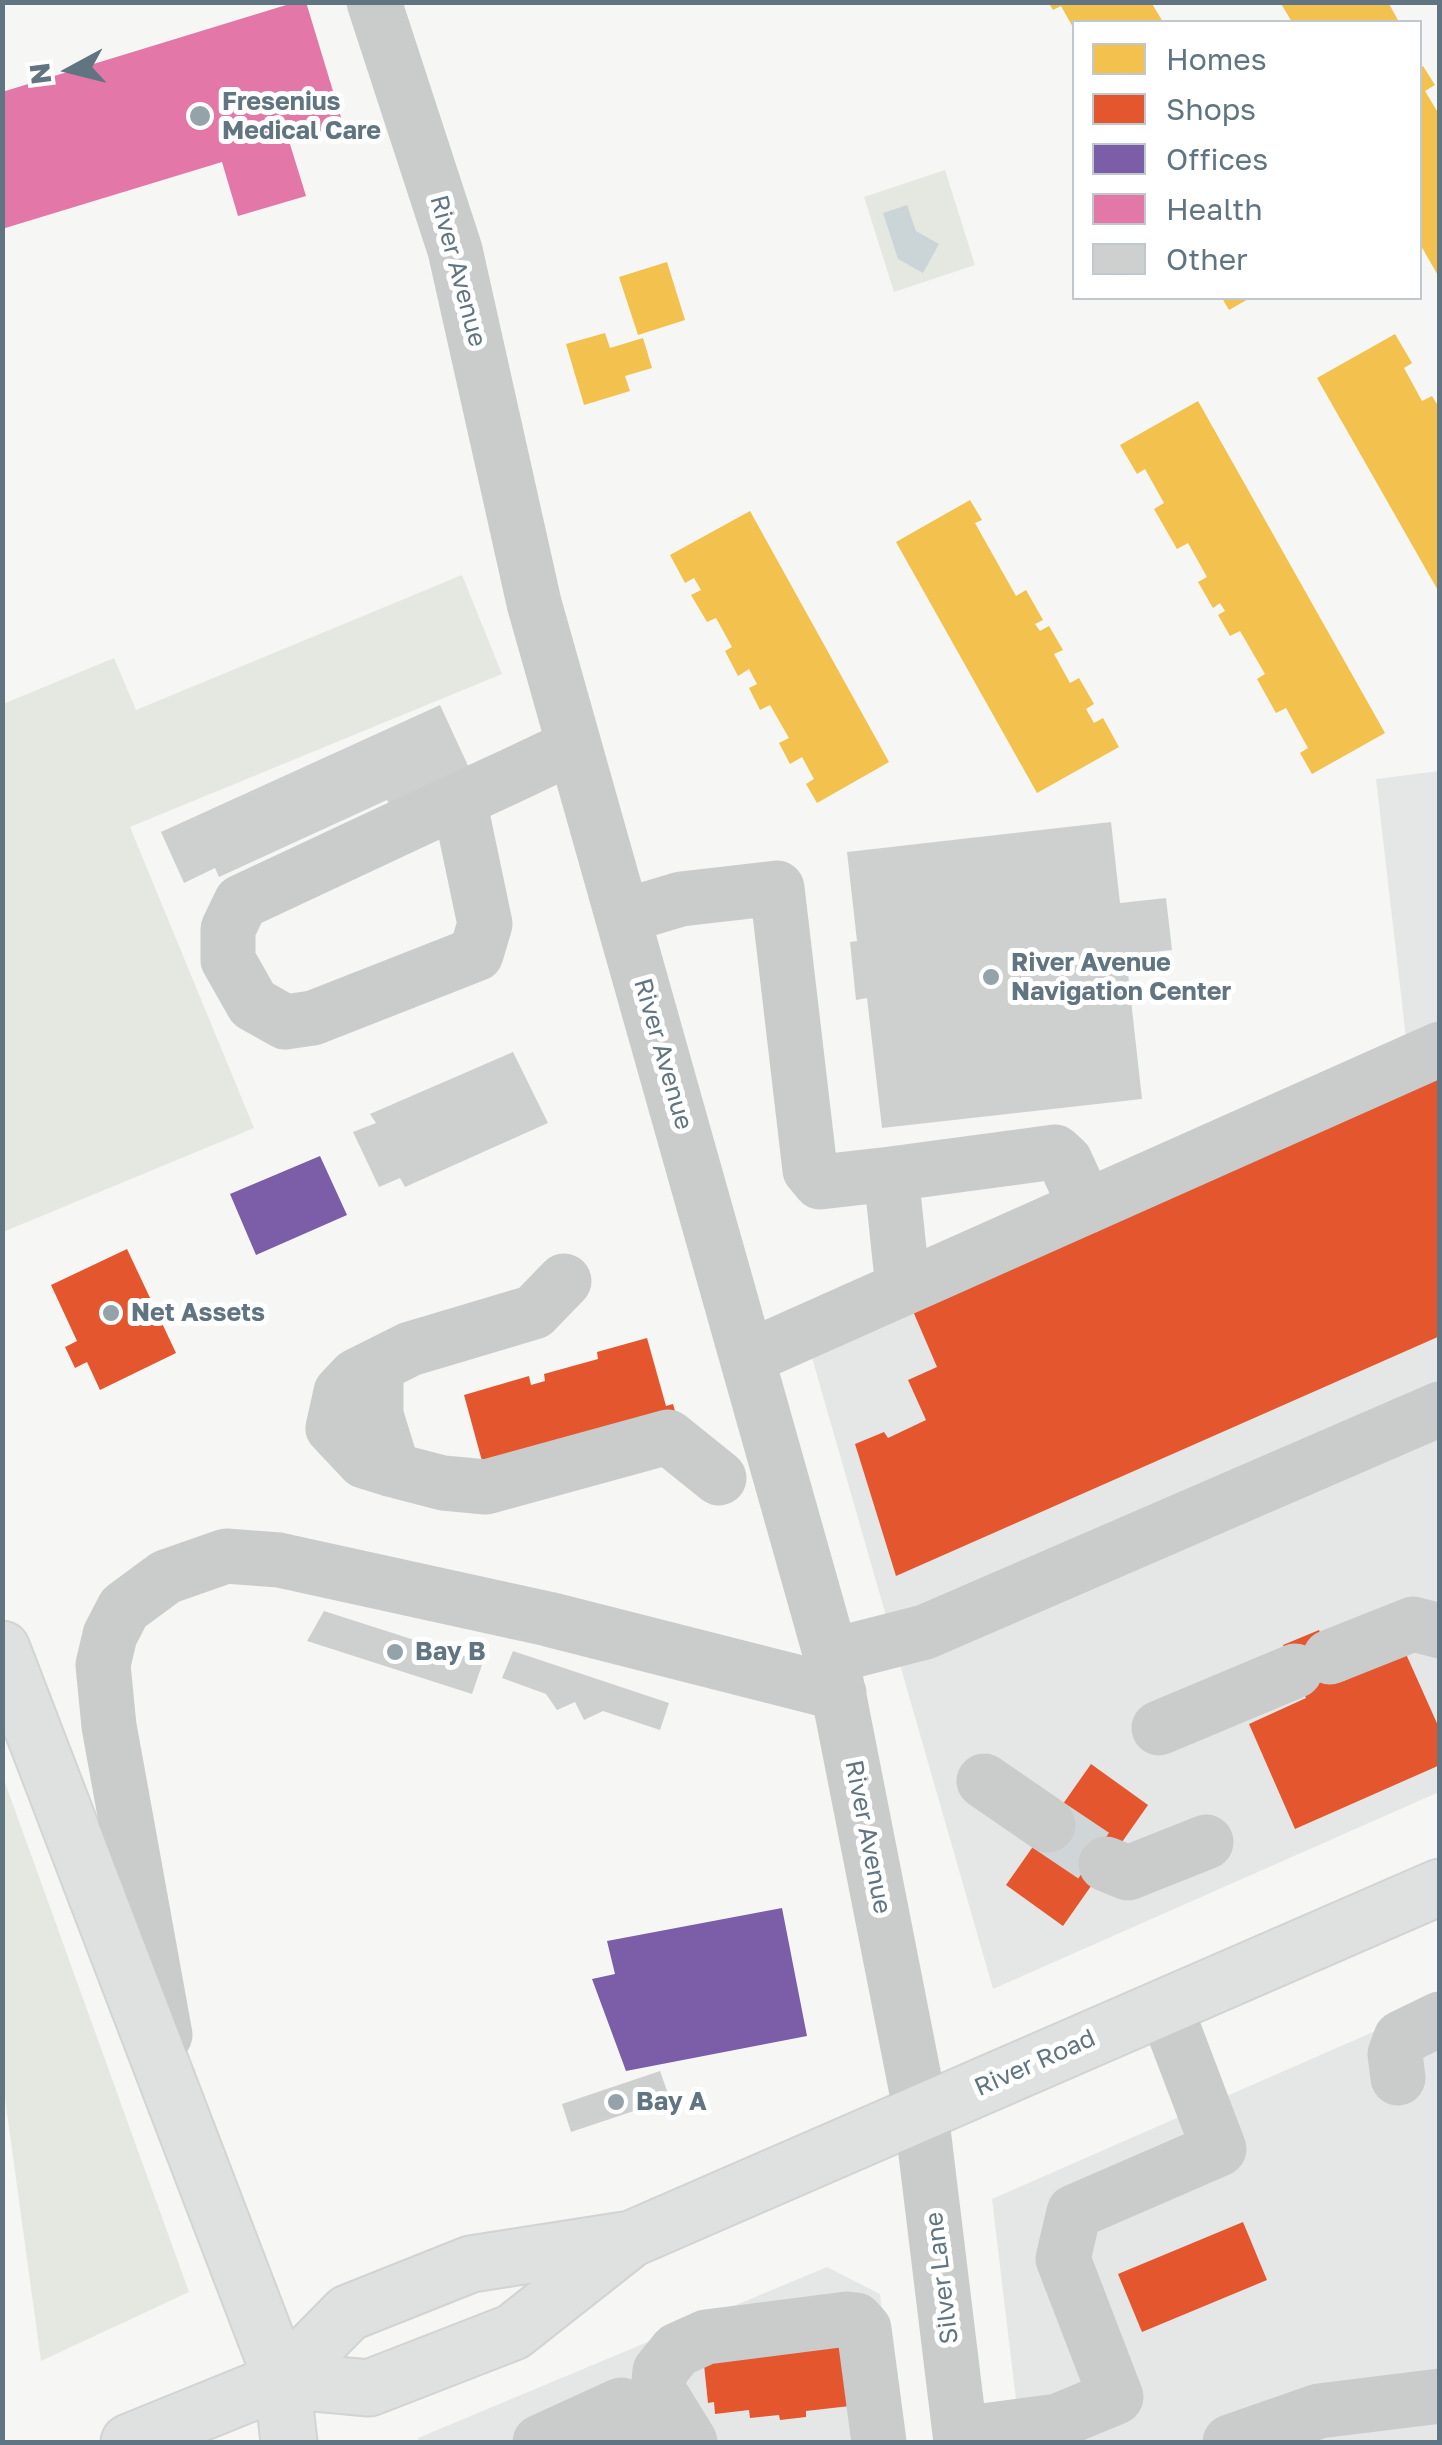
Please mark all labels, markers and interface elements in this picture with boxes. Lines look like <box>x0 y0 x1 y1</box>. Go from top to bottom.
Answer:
north arrow <box>20 20 120 120</box>
legend <box>1072 20 1422 300</box>
text: Homes <box>1166 41 1267 77</box>
text: N <box>22 61 57 86</box>
place label: Fresenius Medical Care <box>222 87 381 146</box>
text: Shops <box>1166 91 1256 127</box>
marker: Fresenius Medical Care <box>187 103 213 129</box>
text: Offices <box>1166 141 1268 177</box>
text: Health <box>1166 191 1263 227</box>
street label: River Avenue <box>423 192 493 350</box>
text: Other <box>1166 241 1248 277</box>
place label: River Avenue Navigation Center <box>1011 948 1231 1007</box>
marker: River Avenue Navigation Center <box>980 966 1002 988</box>
street label: River Avenue <box>627 975 699 1133</box>
place label: Net Assets <box>131 1298 265 1328</box>
marker: Net Assets <box>100 1302 122 1324</box>
place label: Bay B <box>415 1637 486 1667</box>
marker: Bay B <box>384 1641 406 1663</box>
street label: River Avenue <box>838 1758 898 1916</box>
street label: River Road <box>970 2023 1100 2103</box>
place label: Bay A <box>636 2087 707 2117</box>
marker: Bay A <box>605 2091 627 2113</box>
street label: Silver Lane <box>919 2210 965 2346</box>

